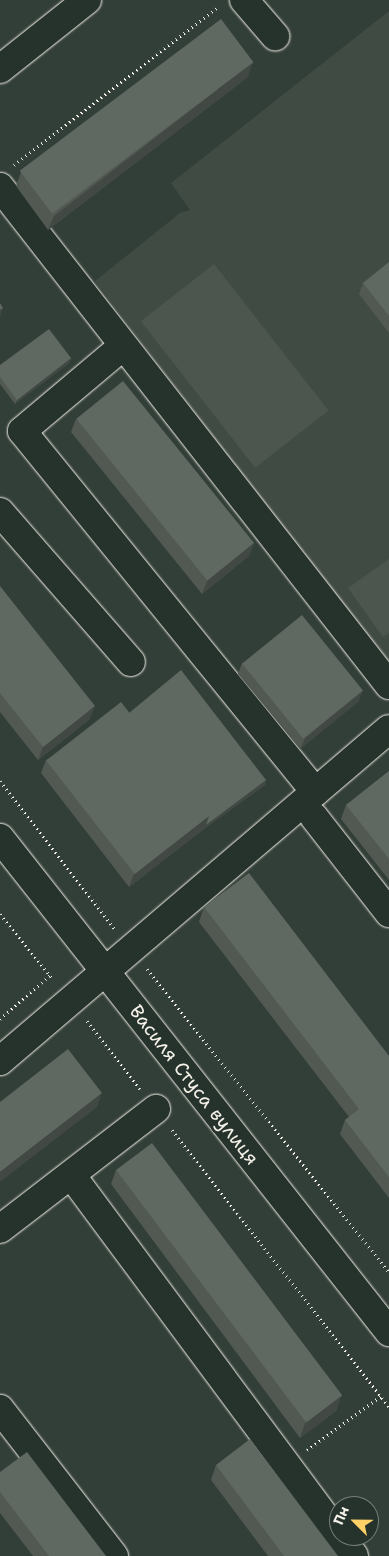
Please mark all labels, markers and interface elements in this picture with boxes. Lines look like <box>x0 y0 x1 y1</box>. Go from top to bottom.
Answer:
street label: Василя Стуса вулиця <box>125 1001 263 1169</box>
north arrow <box>329 1496 379 1546</box>
text: Пн <box>329 1503 353 1528</box>

